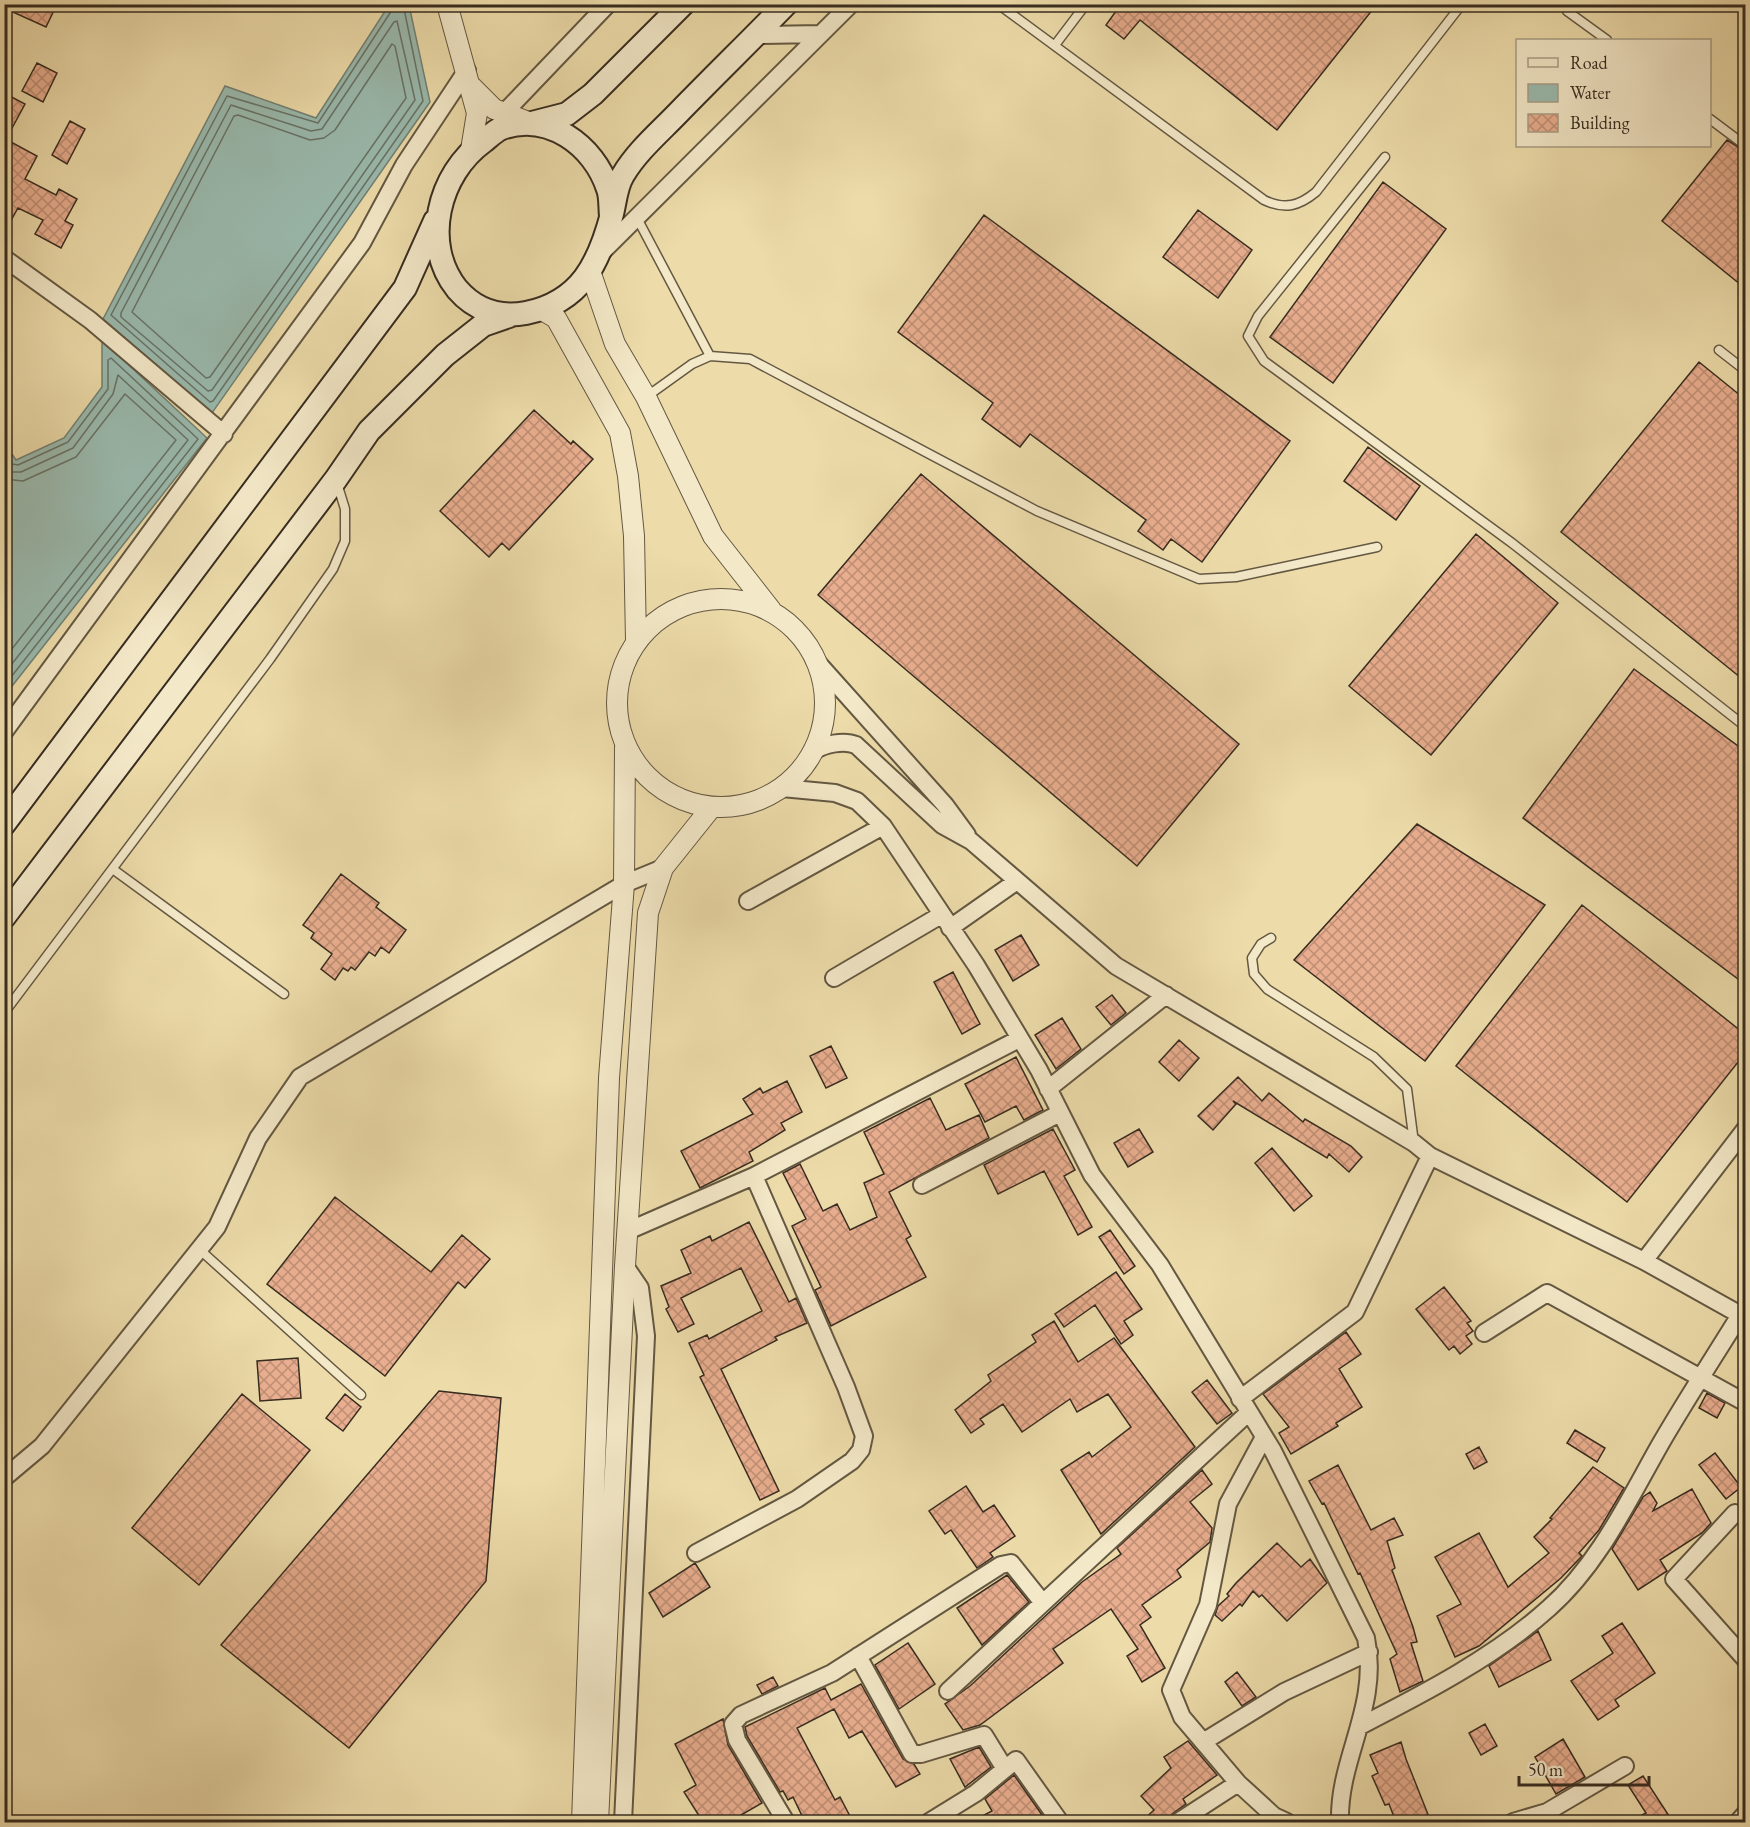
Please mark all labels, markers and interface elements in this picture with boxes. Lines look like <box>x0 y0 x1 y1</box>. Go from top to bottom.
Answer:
legend <box>1516 39 1711 147</box>
text: Road <box>1570 51 1609 74</box>
text: Water <box>1570 81 1611 104</box>
text: Building <box>1570 111 1630 134</box>
scale bar <box>1519 1749 1650 1787</box>
text: 50 m <box>1528 1758 1563 1781</box>

